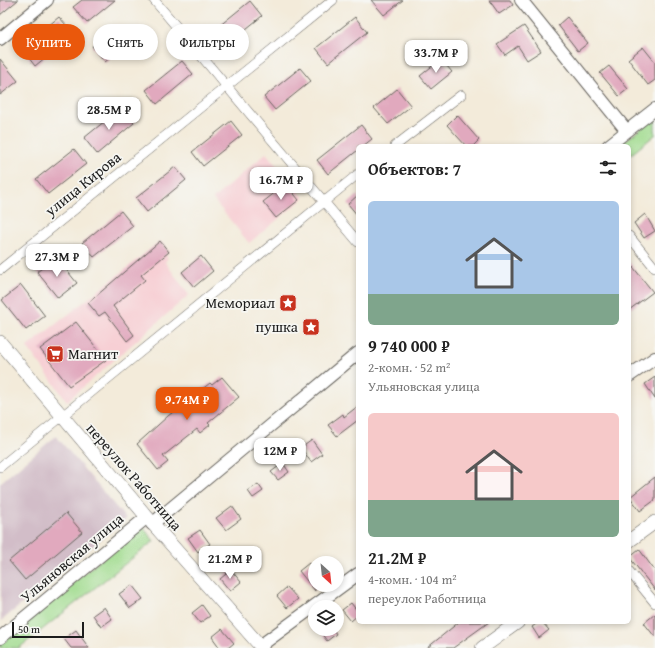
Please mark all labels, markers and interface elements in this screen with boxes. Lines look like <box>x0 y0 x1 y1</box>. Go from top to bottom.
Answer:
chip: Купить <box>12 24 85 60</box>
chip: Снять <box>93 24 158 60</box>
chip: Фильтры <box>166 24 249 60</box>
pin: 33.7M ₽ <box>399 40 473 74</box>
text: 33.7M ₽ <box>414 43 458 62</box>
pin: 28.5M ₽ <box>72 97 146 131</box>
text: 28.5M ₽ <box>87 100 131 119</box>
street label: улица Кирова <box>39 146 126 221</box>
text: Объектов: 7 <box>368 156 461 181</box>
icon: filters <box>597 157 619 179</box>
pin: 16.7M ₽ <box>244 167 318 201</box>
text: 16.7M ₽ <box>259 170 303 189</box>
icon: home <box>458 227 530 299</box>
pin: 27.3M ₽ <box>20 244 94 278</box>
text: 27.3M ₽ <box>35 247 79 266</box>
place label: Мемориал <box>205 292 275 313</box>
place icon: Мемориал <box>278 293 298 313</box>
place label: пушка <box>256 316 299 337</box>
place icon: пушка <box>301 317 321 337</box>
text: 9 740 000 ₽ <box>368 333 450 358</box>
place label: Магнит <box>68 343 119 364</box>
supermarket icon: Магнит <box>45 344 65 364</box>
text: 2-комн. · 52 m² <box>368 358 450 377</box>
text: Ульяновская улица <box>368 377 480 396</box>
pin: 9.74M ₽ <box>150 387 224 421</box>
text: 9.74M ₽ <box>165 390 209 409</box>
street label: переулок Работница <box>82 418 188 536</box>
pin: 12M ₽ <box>252 438 308 472</box>
icon: home <box>458 439 530 511</box>
text: 12M ₽ <box>263 441 297 460</box>
street label: Ульяновская улица <box>16 508 128 607</box>
text: 21.2M ₽ <box>368 545 426 570</box>
pin: 21.2M ₽ <box>193 546 267 580</box>
text: 21.2M ₽ <box>208 549 252 568</box>
north arrow <box>308 556 344 592</box>
map controls <box>308 556 344 636</box>
text: 4-комн. · 104 m² <box>368 570 457 589</box>
text: переулок Работница <box>368 589 486 608</box>
button: layers <box>308 600 344 636</box>
scale bar <box>12 620 84 639</box>
text: 50 m <box>18 621 40 637</box>

